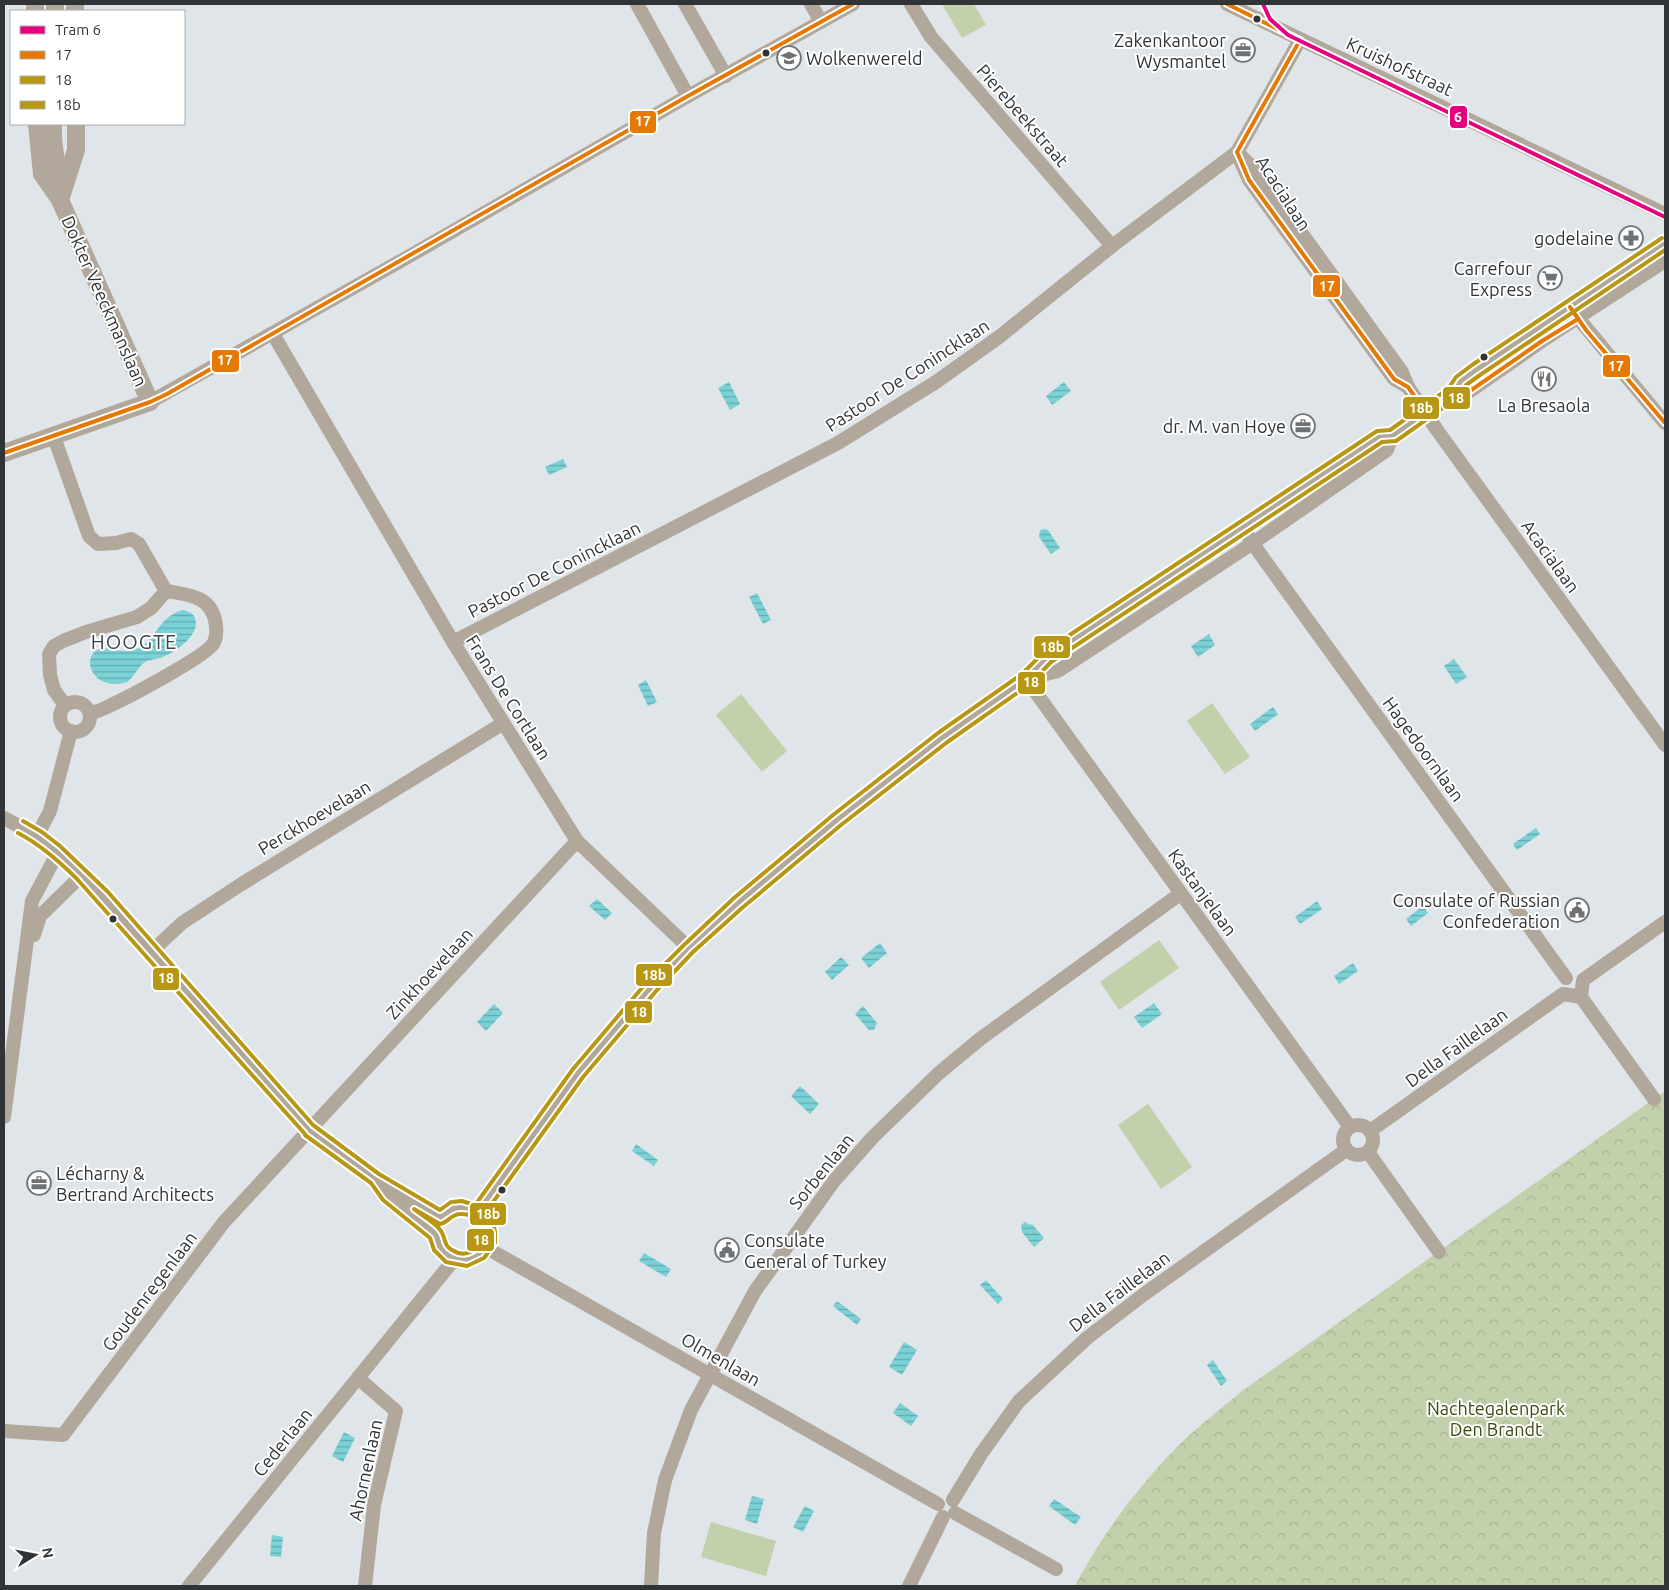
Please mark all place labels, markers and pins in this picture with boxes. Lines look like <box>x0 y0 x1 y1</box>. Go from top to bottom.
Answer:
unlabelled marker <box>1252 14 1262 24</box>
place label: Zakenkantoor Wysmantel <box>1114 30 1226 71</box>
office icon: Zakenkantoor Wysmantel <box>1230 37 1256 63</box>
school or university icon: Wolkenwereld <box>776 45 802 71</box>
unlabelled marker <box>761 48 771 58</box>
place label: Wolkenwereld <box>806 48 922 68</box>
pharmacy icon: godelaine <box>1618 225 1644 251</box>
place label: godelaine <box>1534 228 1614 248</box>
place label: Carrefour Express <box>1454 258 1532 299</box>
supermarket icon: Carrefour Express <box>1537 265 1563 291</box>
unlabelled marker <box>1479 352 1489 362</box>
restaurant icon: La Bresaola <box>1531 366 1557 392</box>
place label: La Bresaola <box>1498 395 1590 415</box>
office icon: dr. M. van Hoye <box>1290 413 1316 439</box>
place label: dr. M. van Hoye <box>1163 416 1286 436</box>
place label: Consulate of Russian Confederation <box>1392 890 1560 931</box>
public building icon: Consulate of Russian Confederation <box>1564 897 1590 923</box>
unlabelled marker <box>108 914 118 924</box>
place label: Lécharny & Bertrand Architects <box>56 1163 214 1204</box>
office icon: Lécharny & Bertrand Architects <box>26 1170 52 1196</box>
unlabelled marker <box>497 1185 507 1195</box>
place label: Consulate General of Turkey <box>744 1230 887 1271</box>
public building icon: Consulate General of Turkey <box>714 1237 740 1263</box>

